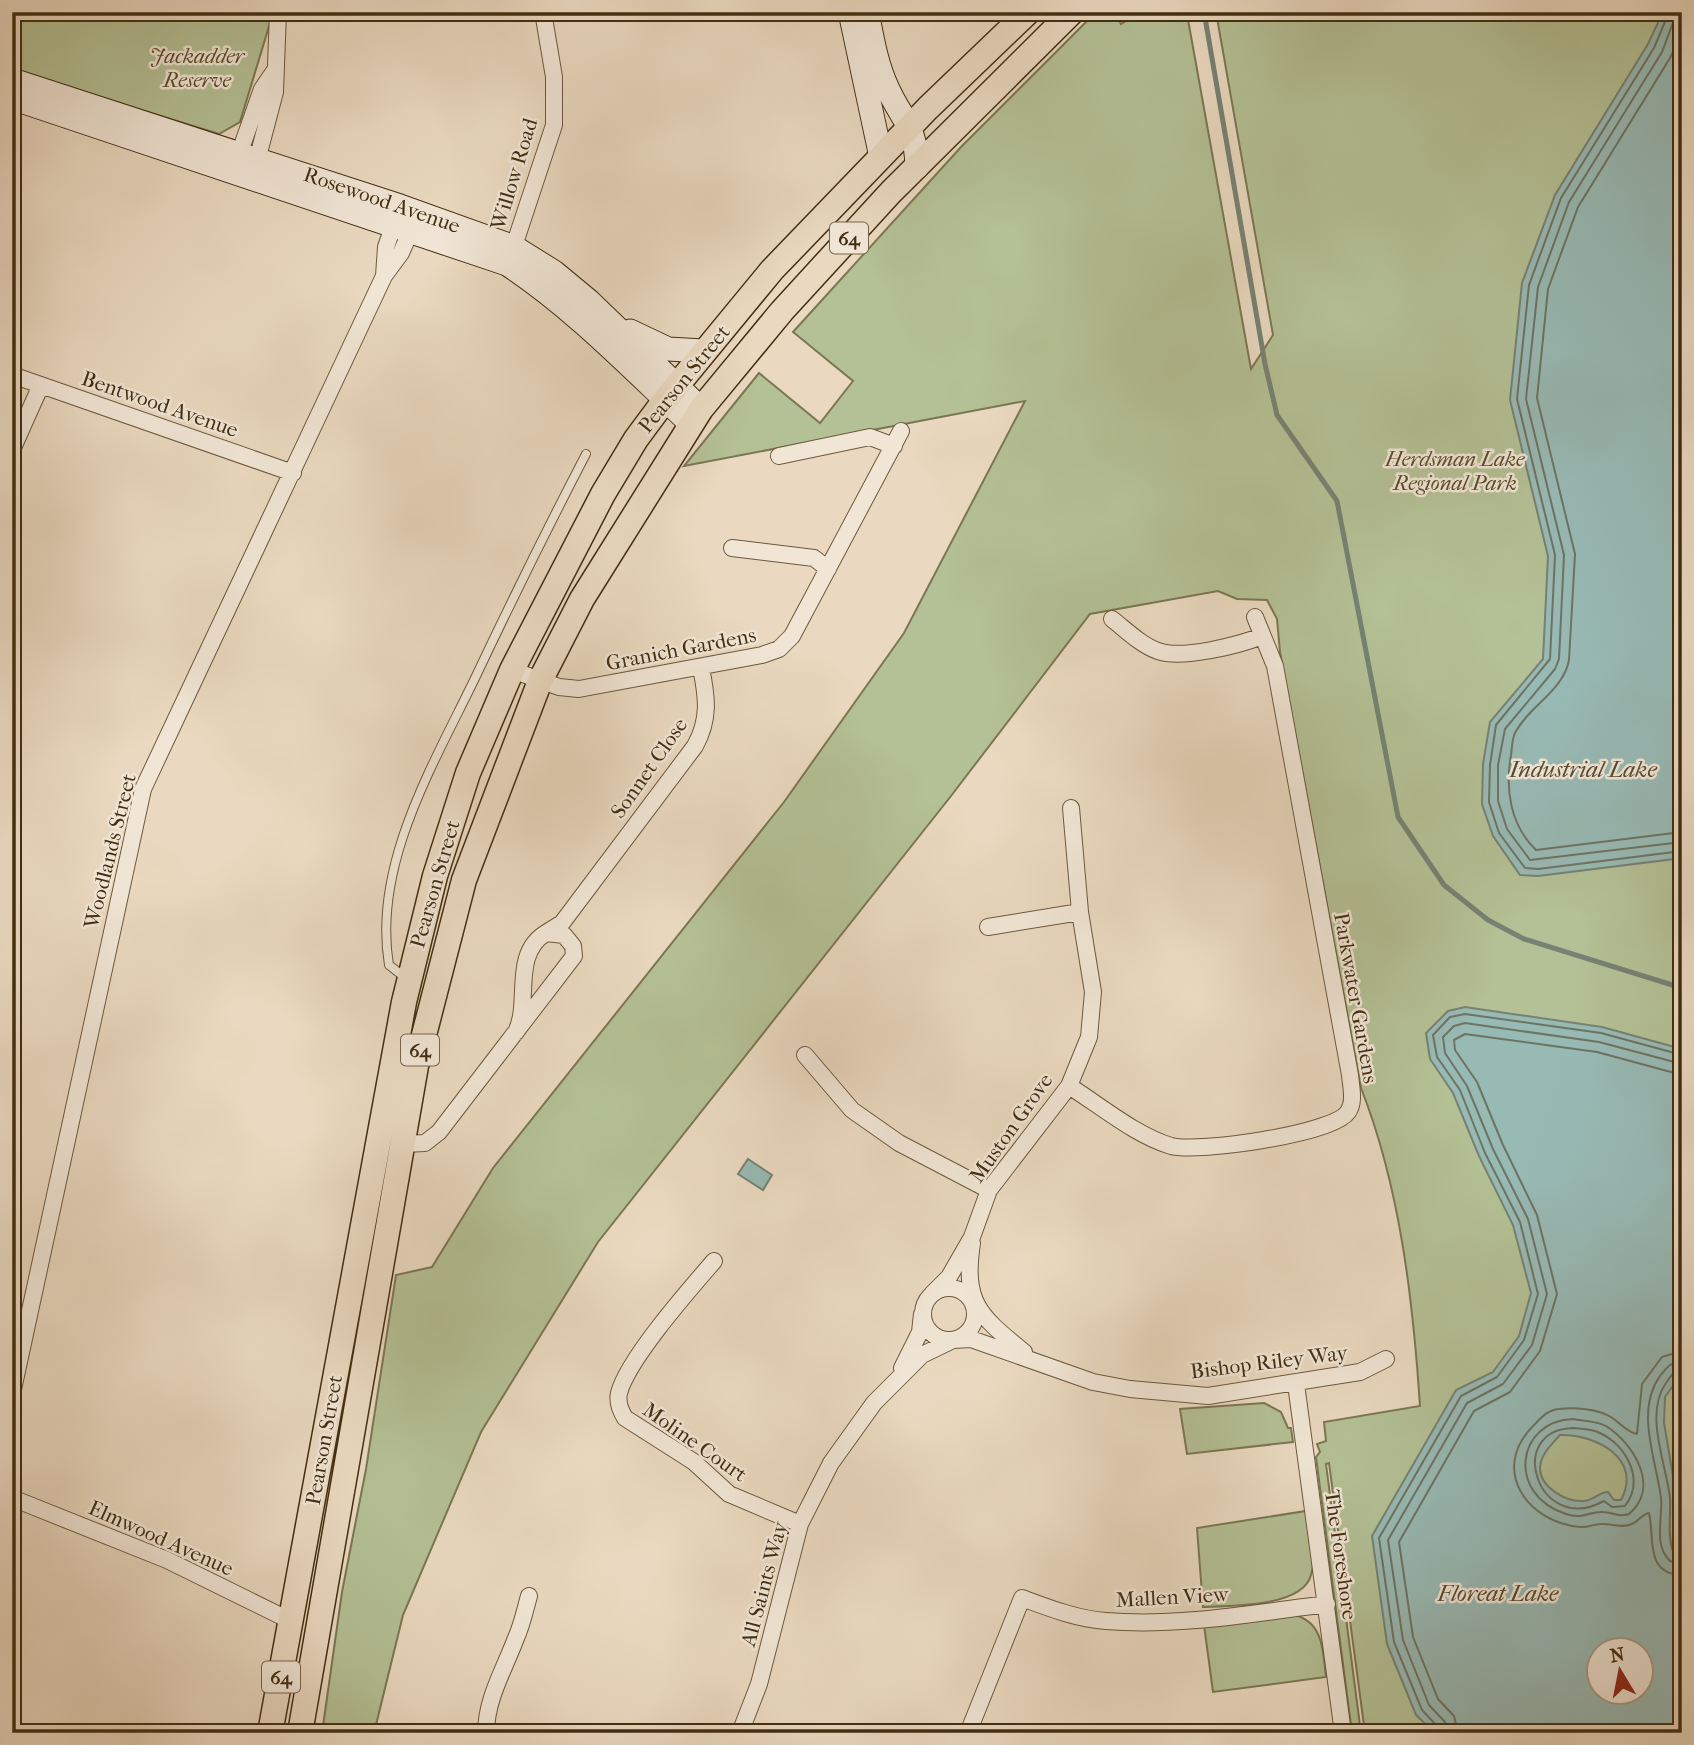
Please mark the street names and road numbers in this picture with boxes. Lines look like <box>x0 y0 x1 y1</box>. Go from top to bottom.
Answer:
street label: Willow Road <box>485 115 542 234</box>
street label: Rosewood Avenue <box>301 162 463 238</box>
road number: 64 <box>830 222 868 254</box>
street label: Pearson Street <box>633 320 735 438</box>
street label: Bentwood Avenue <box>79 366 241 442</box>
street label: Granich Gardens <box>604 623 758 675</box>
street label: Sonnet Close <box>606 713 692 823</box>
street label: Woodlands Street <box>79 771 141 932</box>
street label: Pearson Street <box>405 817 465 951</box>
street label: Parkwater Gardens <box>1329 911 1383 1086</box>
road number: 64 <box>401 1034 439 1066</box>
street label: Muston Grove <box>965 1069 1057 1187</box>
street label: Bishop Riley Way <box>1189 1340 1350 1384</box>
street label: Pearson Street <box>301 1373 347 1507</box>
street label: Moline Court <box>638 1397 752 1487</box>
street label: The Foreshore <box>1320 1488 1362 1622</box>
street label: Elmwood Avenue <box>85 1495 237 1581</box>
street label: All Saints Way <box>736 1518 792 1650</box>
street label: Mallen View <box>1115 1582 1230 1612</box>
road number: 64 <box>262 1662 300 1693</box>

